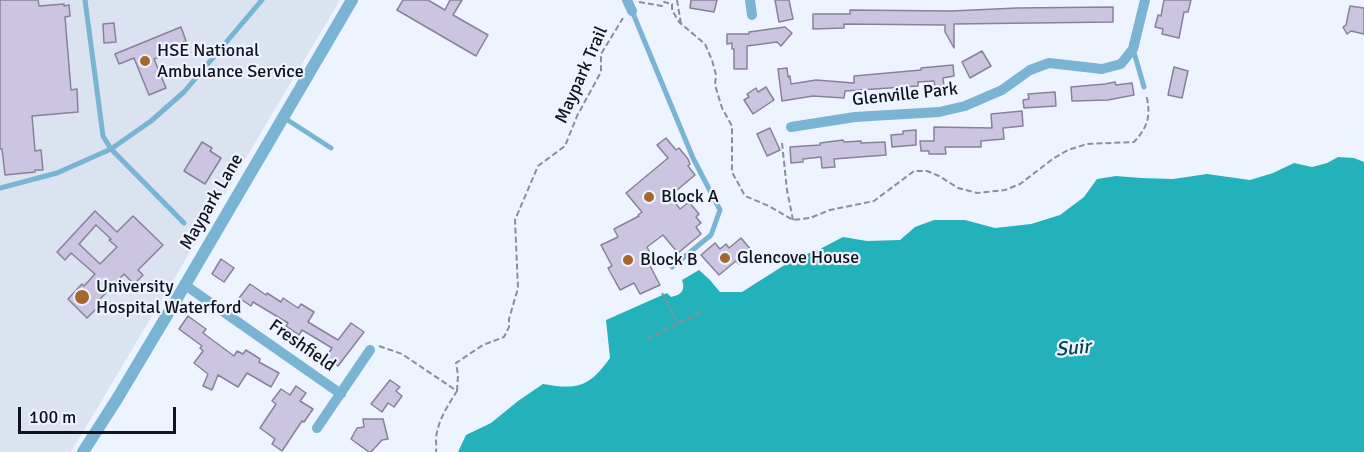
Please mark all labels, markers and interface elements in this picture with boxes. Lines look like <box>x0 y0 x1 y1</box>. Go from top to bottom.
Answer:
street label: Maypark Trail <box>551 23 613 127</box>
place label: HSE National Ambulance Service <box>157 40 304 82</box>
marker: HSE National Ambulance Service <box>138 54 152 68</box>
street label: Glenville Park <box>851 79 959 111</box>
street label: Maypark Lane <box>176 150 248 254</box>
place label: Block A <box>661 186 719 208</box>
marker: Block A <box>642 190 656 204</box>
place label: Glencove House <box>737 247 859 269</box>
place label: Block B <box>640 249 698 271</box>
marker: Glencove House <box>718 251 732 265</box>
marker: Block B <box>621 253 635 267</box>
place label: University Hospital Waterford <box>96 276 241 318</box>
marker: University Hospital Waterford <box>73 288 91 306</box>
street label: Freshfield <box>265 315 339 377</box>
water label: Suir <box>1055 336 1091 362</box>
scale bar <box>21 395 178 433</box>
text: 100 m <box>29 406 76 428</box>

